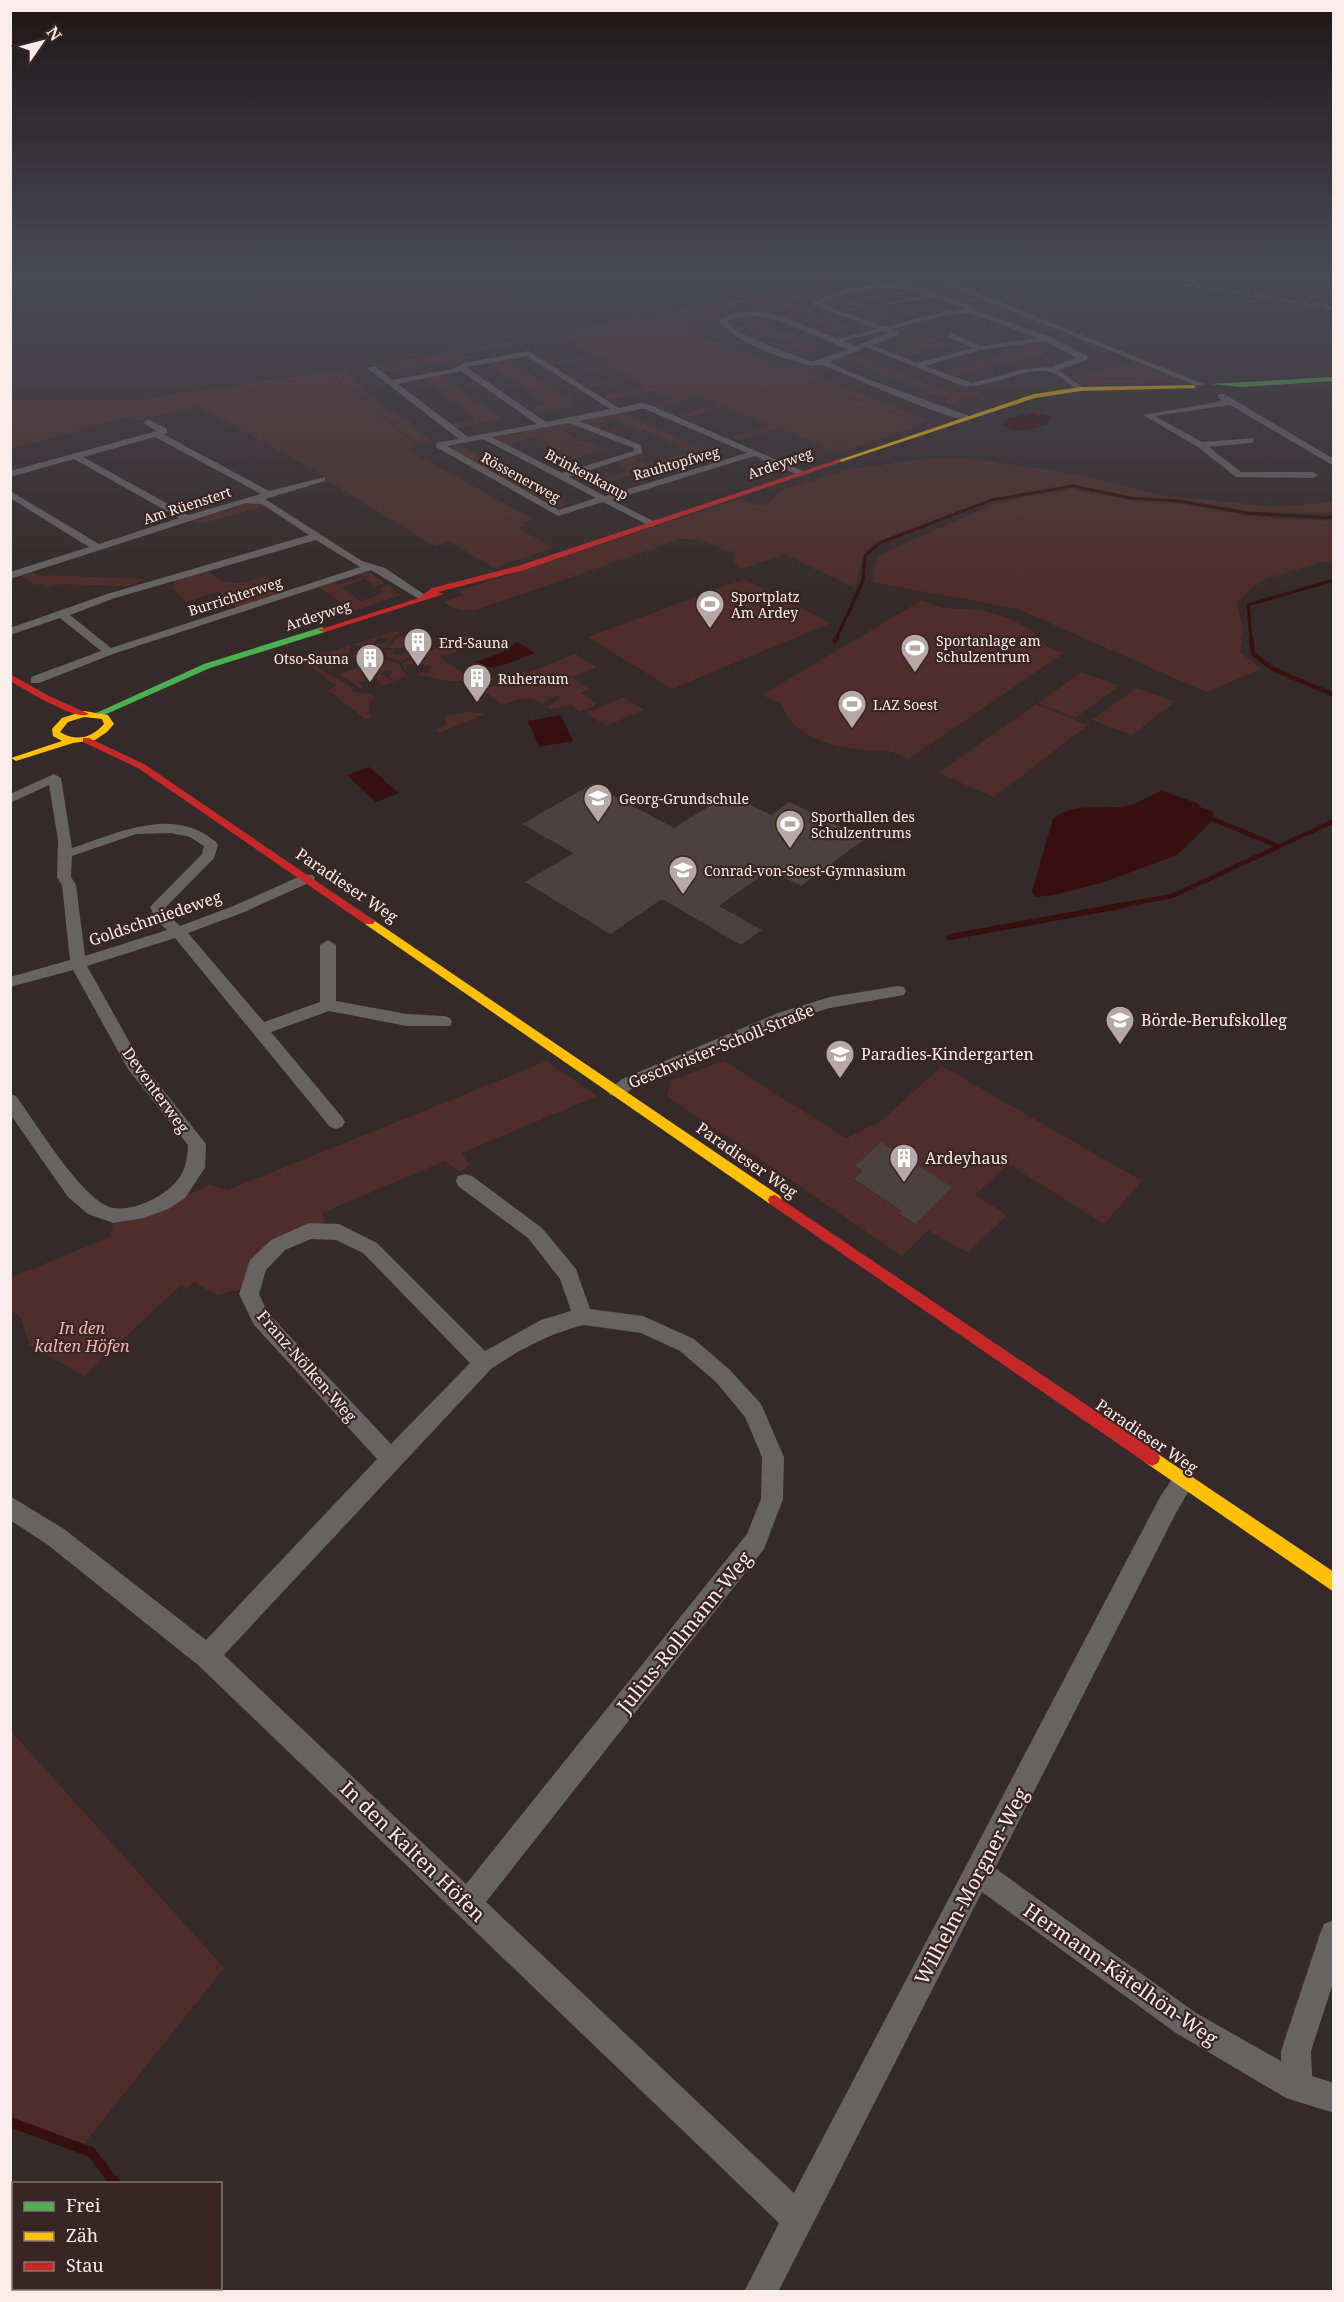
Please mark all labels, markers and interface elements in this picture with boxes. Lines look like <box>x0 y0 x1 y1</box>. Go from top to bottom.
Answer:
north arrow <box>12 12 72 72</box>
text: N <box>42 22 67 45</box>
street label: Rauhtopfweg <box>631 442 722 484</box>
street label: Ardeyweg <box>745 443 815 483</box>
street label: Brinkenkamp <box>542 444 632 504</box>
street label: Rössenerweg <box>478 447 564 507</box>
street label: Am Rüenstert <box>141 482 234 528</box>
street label: Burrichterweg <box>186 572 285 620</box>
place label: Sportplatz Am Ardey <box>731 587 800 622</box>
sports icon: Sportplatz Am Ardey <box>694 588 726 630</box>
street label: Ardeyweg <box>283 595 353 634</box>
building icon: Erd-Sauna <box>402 626 434 668</box>
place label: Sportanlage am Schulzentrum <box>936 631 1041 666</box>
sports icon: Sportanlage am Schulzentrum <box>899 632 931 674</box>
place label: Erd-Sauna <box>439 633 509 652</box>
building icon: Otso-Sauna <box>354 642 386 684</box>
place label: Otso-Sauna <box>274 649 349 668</box>
building icon: Ruheraum <box>461 662 493 704</box>
place label: Ruheraum <box>498 669 569 688</box>
sports icon: LAZ Soest <box>836 688 868 730</box>
place label: LAZ Soest <box>873 695 938 714</box>
school or university icon: Georg-Grundschule <box>582 782 614 824</box>
place label: Georg-Grundschule <box>619 789 749 808</box>
place label: Sporthallen des Schulzentrums <box>811 807 915 842</box>
sports icon: Sporthallen des Schulzentrums <box>774 808 806 850</box>
street label: Paradieser Weg <box>292 843 403 928</box>
school or university icon: Conrad-von-Soest-Gymnasium <box>667 854 699 896</box>
place label: Conrad-von-Soest-Gymnasium <box>704 861 906 880</box>
street label: Goldschmiedeweg <box>86 885 225 951</box>
street label: Geschwister-Scholl-Straße <box>625 999 817 1093</box>
school or university icon: Börde-Berufskolleg <box>1104 1004 1136 1046</box>
place label: Börde-Berufskolleg <box>1141 1009 1287 1031</box>
school or university icon: Paradies-Kindergarten <box>824 1038 856 1080</box>
street label: Deventerweg <box>117 1043 195 1138</box>
place label: Paradies-Kindergarten <box>861 1043 1034 1065</box>
street label: Paradieser Weg <box>692 1117 802 1203</box>
building icon: Ardeyhaus <box>888 1142 920 1184</box>
place label: Ardeyhaus <box>925 1147 1008 1169</box>
street label: Franz-Nölken-Weg <box>252 1305 362 1427</box>
park label: In den kalten Höfen <box>34 1317 130 1357</box>
street label: Paradieser Weg <box>1092 1394 1203 1479</box>
street label: Julius-Rollmann-Weg <box>610 1545 758 1719</box>
street label: In den Kalten Höfen <box>334 1775 492 1928</box>
street label: Wilhelm-Morgner-Weg <box>908 1783 1034 1989</box>
street label: Hermann-Kätelhön-Weg <box>1018 1896 1224 2052</box>
legend <box>12 2182 222 2290</box>
text: Frei <box>66 2193 101 2217</box>
text: Zäh <box>66 2223 98 2247</box>
text: Stau <box>66 2253 104 2277</box>

